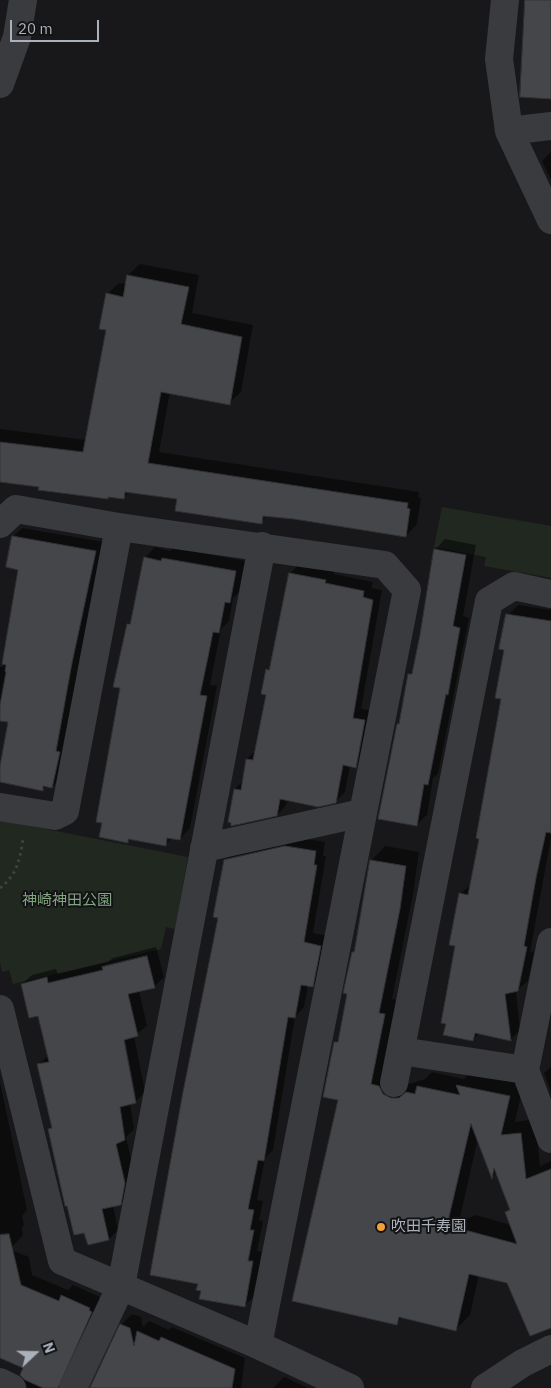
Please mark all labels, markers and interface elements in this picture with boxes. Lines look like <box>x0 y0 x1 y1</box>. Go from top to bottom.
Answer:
scale bar <box>12 10 101 42</box>
text: 20 m <box>18 19 53 38</box>
park label: 神崎神田公園 <box>22 892 112 910</box>
place label: 吹田千寿園 <box>391 1218 466 1236</box>
marker: 吹田千寿園 <box>375 1221 387 1233</box>
north arrow <box>10 1328 60 1378</box>
text: N <box>39 1340 59 1356</box>

